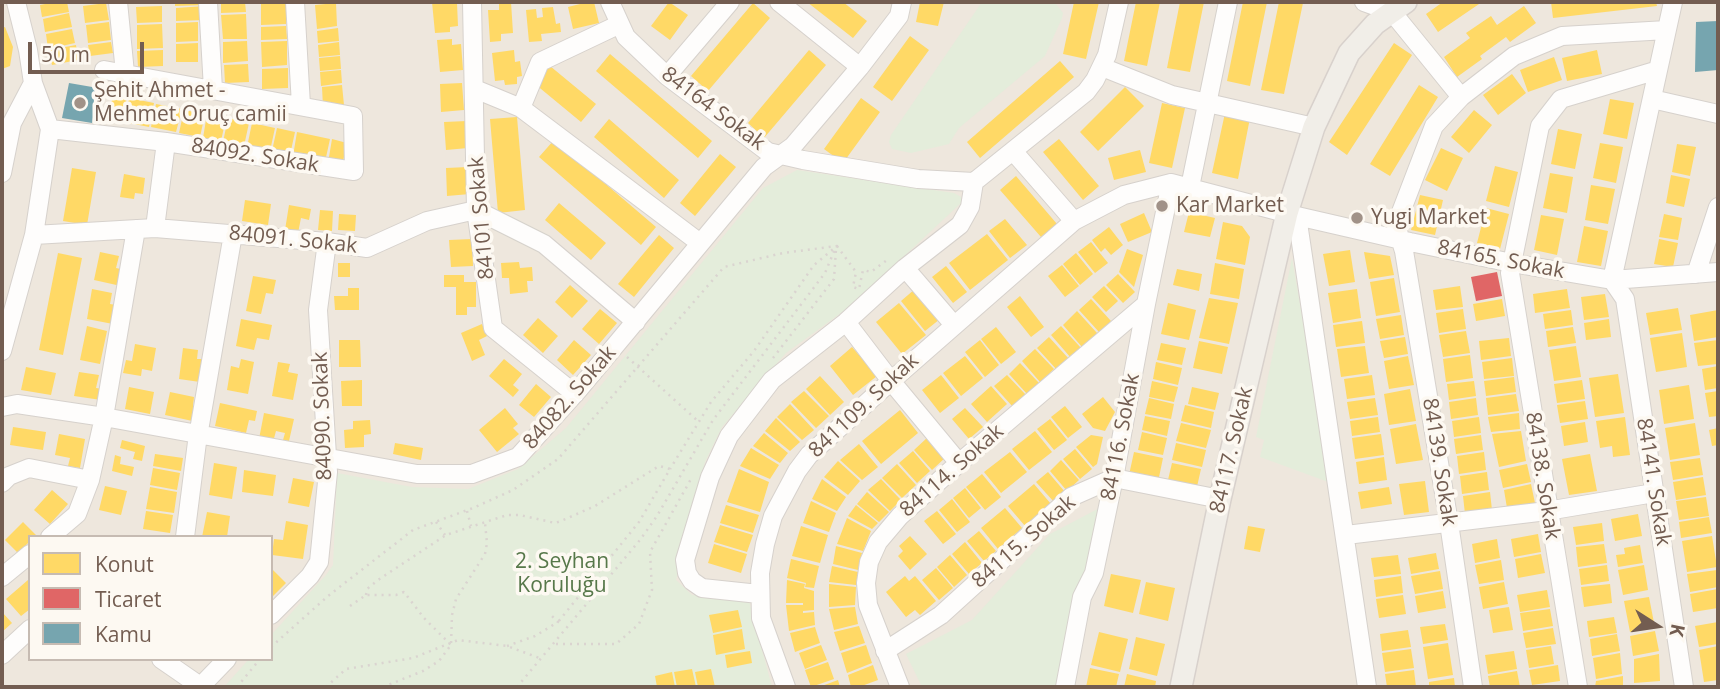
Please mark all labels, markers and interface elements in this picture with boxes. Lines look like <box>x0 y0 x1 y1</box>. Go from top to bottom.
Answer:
scale bar <box>32 28 147 72</box>
text: 50 m <box>41 40 90 68</box>
street label: 84164 Sokak <box>656 62 770 156</box>
place label: Şehit Ahmet - Mehmet Oruç camii <box>94 78 287 128</box>
marker: Şehit Ahmet - Mehmet Oruç camii <box>72 95 88 111</box>
street label: 84092. Sokak <box>189 133 321 179</box>
street label: 84101 Sokak <box>464 155 500 281</box>
place label: Kar Market <box>1176 193 1284 219</box>
marker: Kar Market <box>1154 198 1170 214</box>
place label: Yugi Market <box>1371 205 1487 231</box>
marker: Yugi Market <box>1349 210 1365 226</box>
street label: 84091. Sokak <box>228 221 358 259</box>
street label: 84165. Sokak <box>1435 235 1567 285</box>
street label: 84082. Sokak <box>518 341 622 455</box>
street label: 841109. Sokak <box>804 349 924 463</box>
street label: 84090. Sokak <box>308 351 338 481</box>
street label: 84116. Sokak <box>1096 371 1146 503</box>
street label: 84117. Sokak <box>1205 384 1259 516</box>
street label: 84139. Sokak <box>1416 396 1462 528</box>
street label: 84138. Sokak <box>1519 410 1565 542</box>
street label: 84141. Sokak <box>1630 416 1676 548</box>
street label: 84114. Sokak <box>895 419 1009 523</box>
street label: 84115. Sokak <box>967 490 1081 594</box>
legend <box>28 535 273 661</box>
park label: 2. Seyhan Koruluğu <box>515 549 609 599</box>
text: Konut <box>95 550 154 578</box>
text: Ticaret <box>95 585 161 613</box>
north arrow <box>1622 591 1692 661</box>
text: Kamu <box>95 620 152 648</box>
text: K <box>1664 621 1692 639</box>

